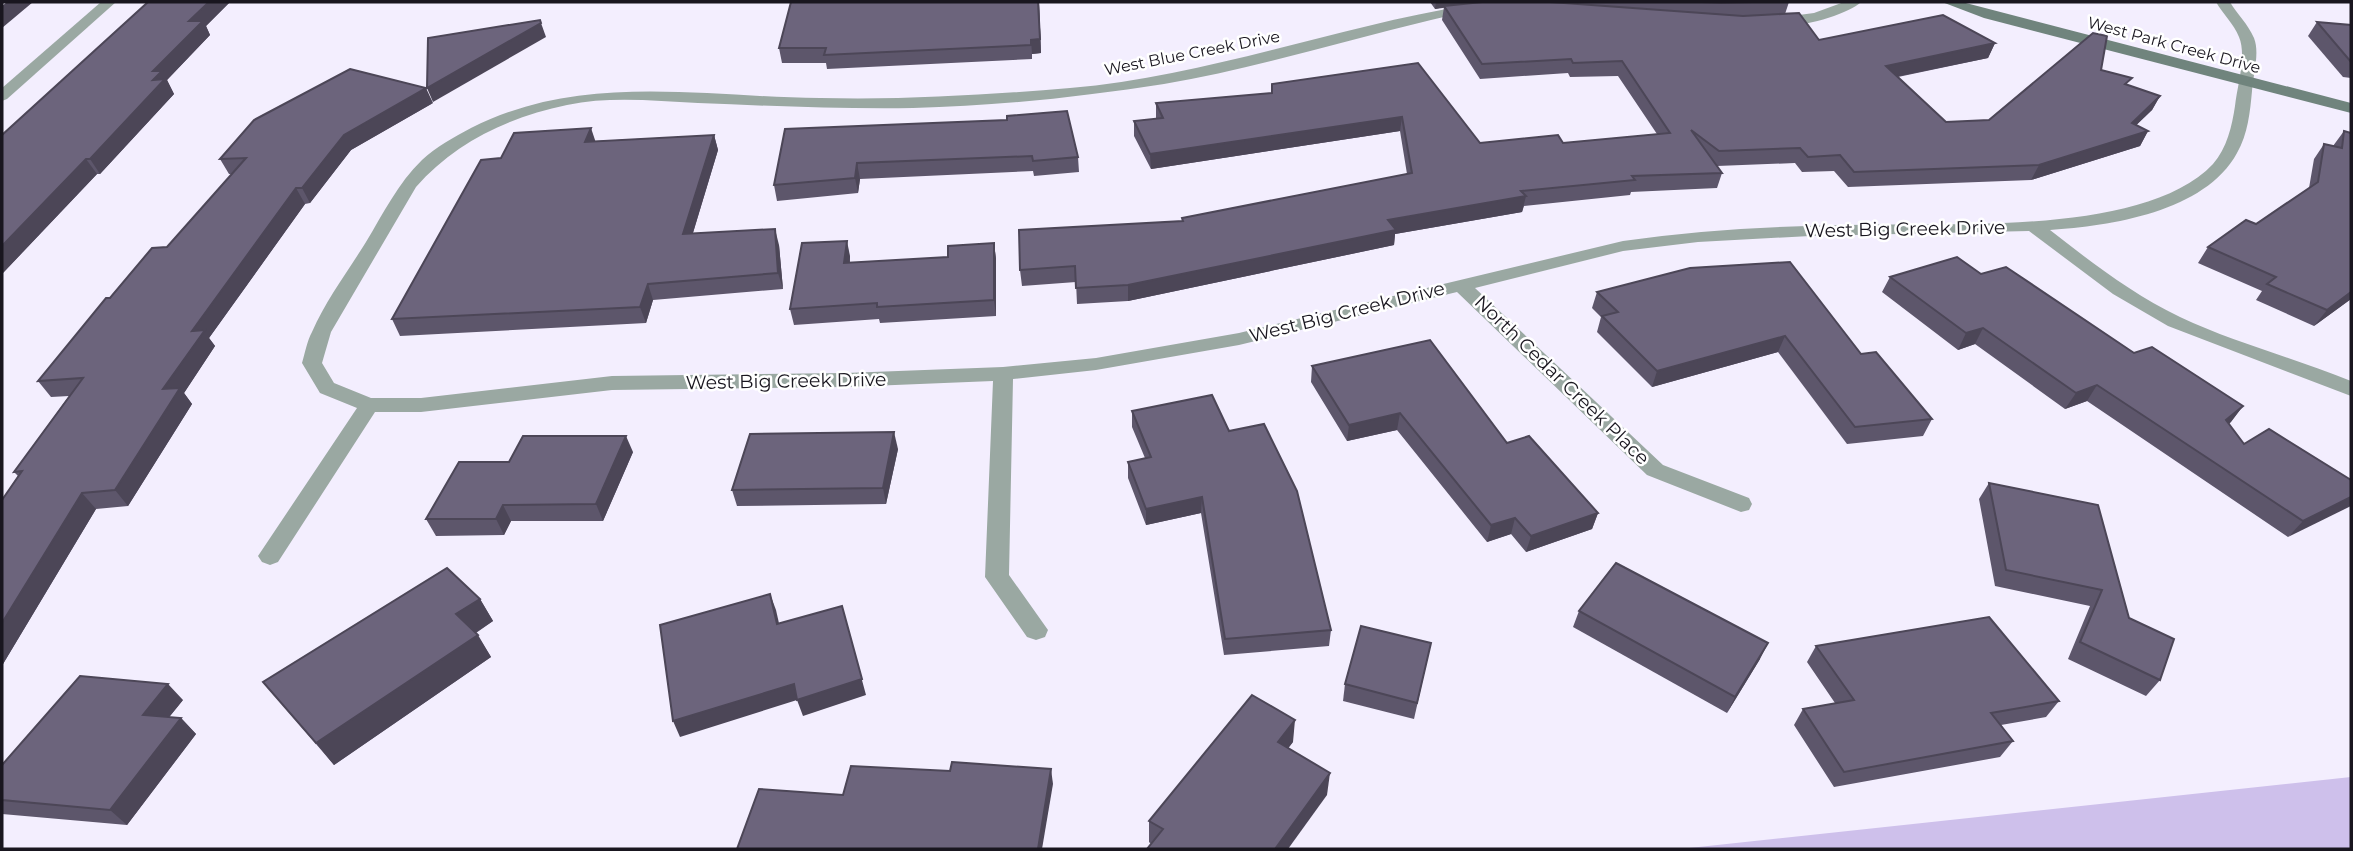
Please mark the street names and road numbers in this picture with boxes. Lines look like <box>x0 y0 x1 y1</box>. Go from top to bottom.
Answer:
street label: West Park Creek Drive <box>2085 13 2263 77</box>
street label: West Blue Creek Drive <box>1103 27 1281 79</box>
street label: West Big Creek Drive <box>1804 216 2006 242</box>
street label: West Big Creek Drive <box>1247 277 1447 347</box>
street label: North Cedar Creek Place <box>1470 290 1654 470</box>
street label: West Big Creek Drive <box>685 368 887 394</box>

